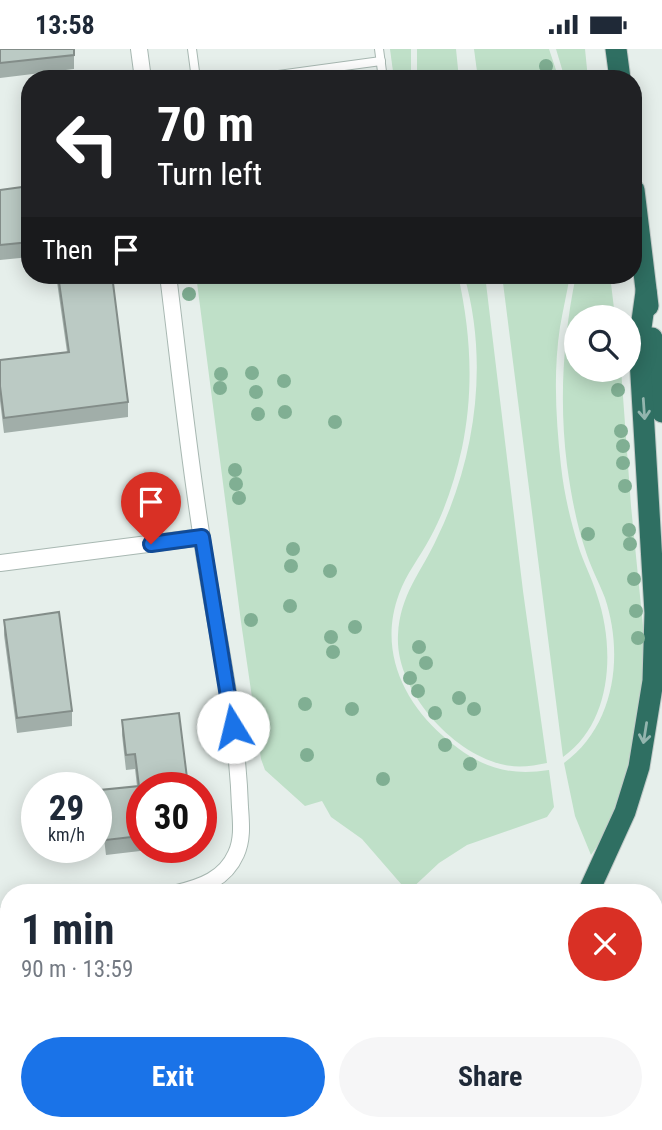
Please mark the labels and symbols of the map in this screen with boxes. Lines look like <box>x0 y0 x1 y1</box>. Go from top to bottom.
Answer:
one-way arrow <box>637 397 650 420</box>
pin <box>121 472 181 544</box>
position arrow <box>196 690 270 764</box>
one-way arrow <box>638 721 651 744</box>
speed limit sign: 30 <box>126 772 217 863</box>

